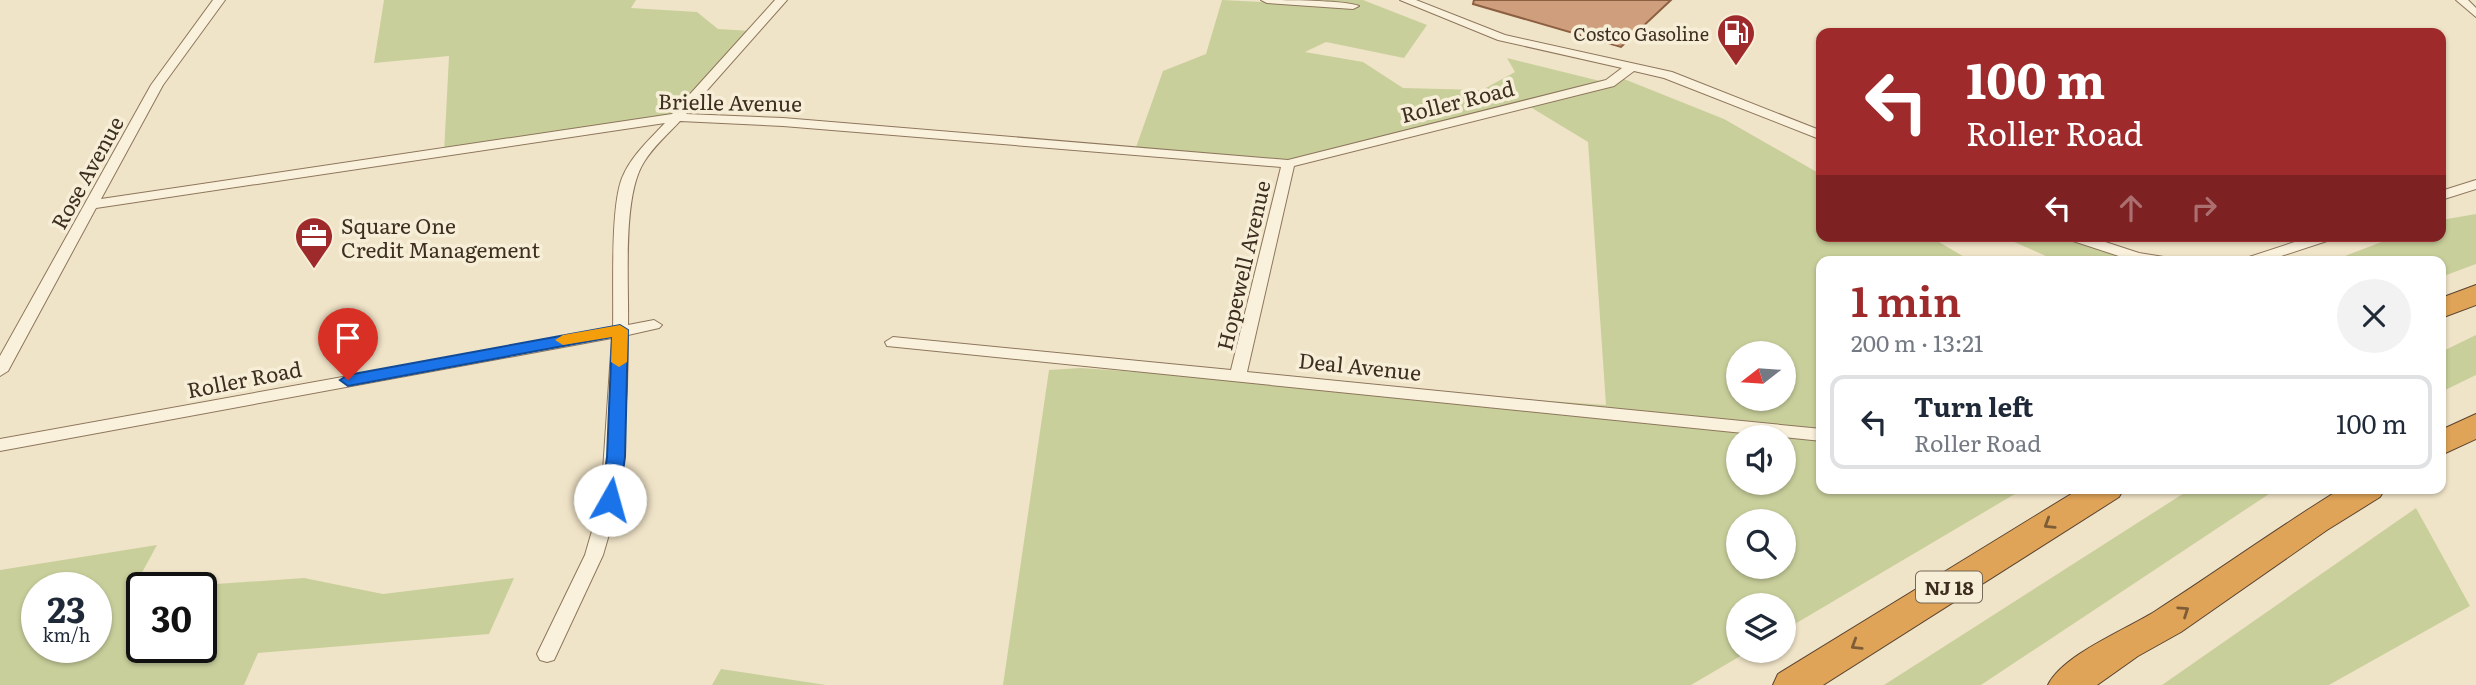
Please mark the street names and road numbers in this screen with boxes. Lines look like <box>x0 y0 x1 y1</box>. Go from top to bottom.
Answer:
street label: Roller Road <box>1397 71 1517 129</box>
street label: Brielle Avenue <box>658 84 802 118</box>
street label: Rose Avenue <box>42 110 130 234</box>
street label: Hopewell Avenue <box>1207 177 1277 353</box>
street label: Deal Avenue <box>1297 343 1423 387</box>
street label: Roller Road <box>184 352 304 404</box>
road number: NJ 18 <box>1916 572 1982 602</box>

